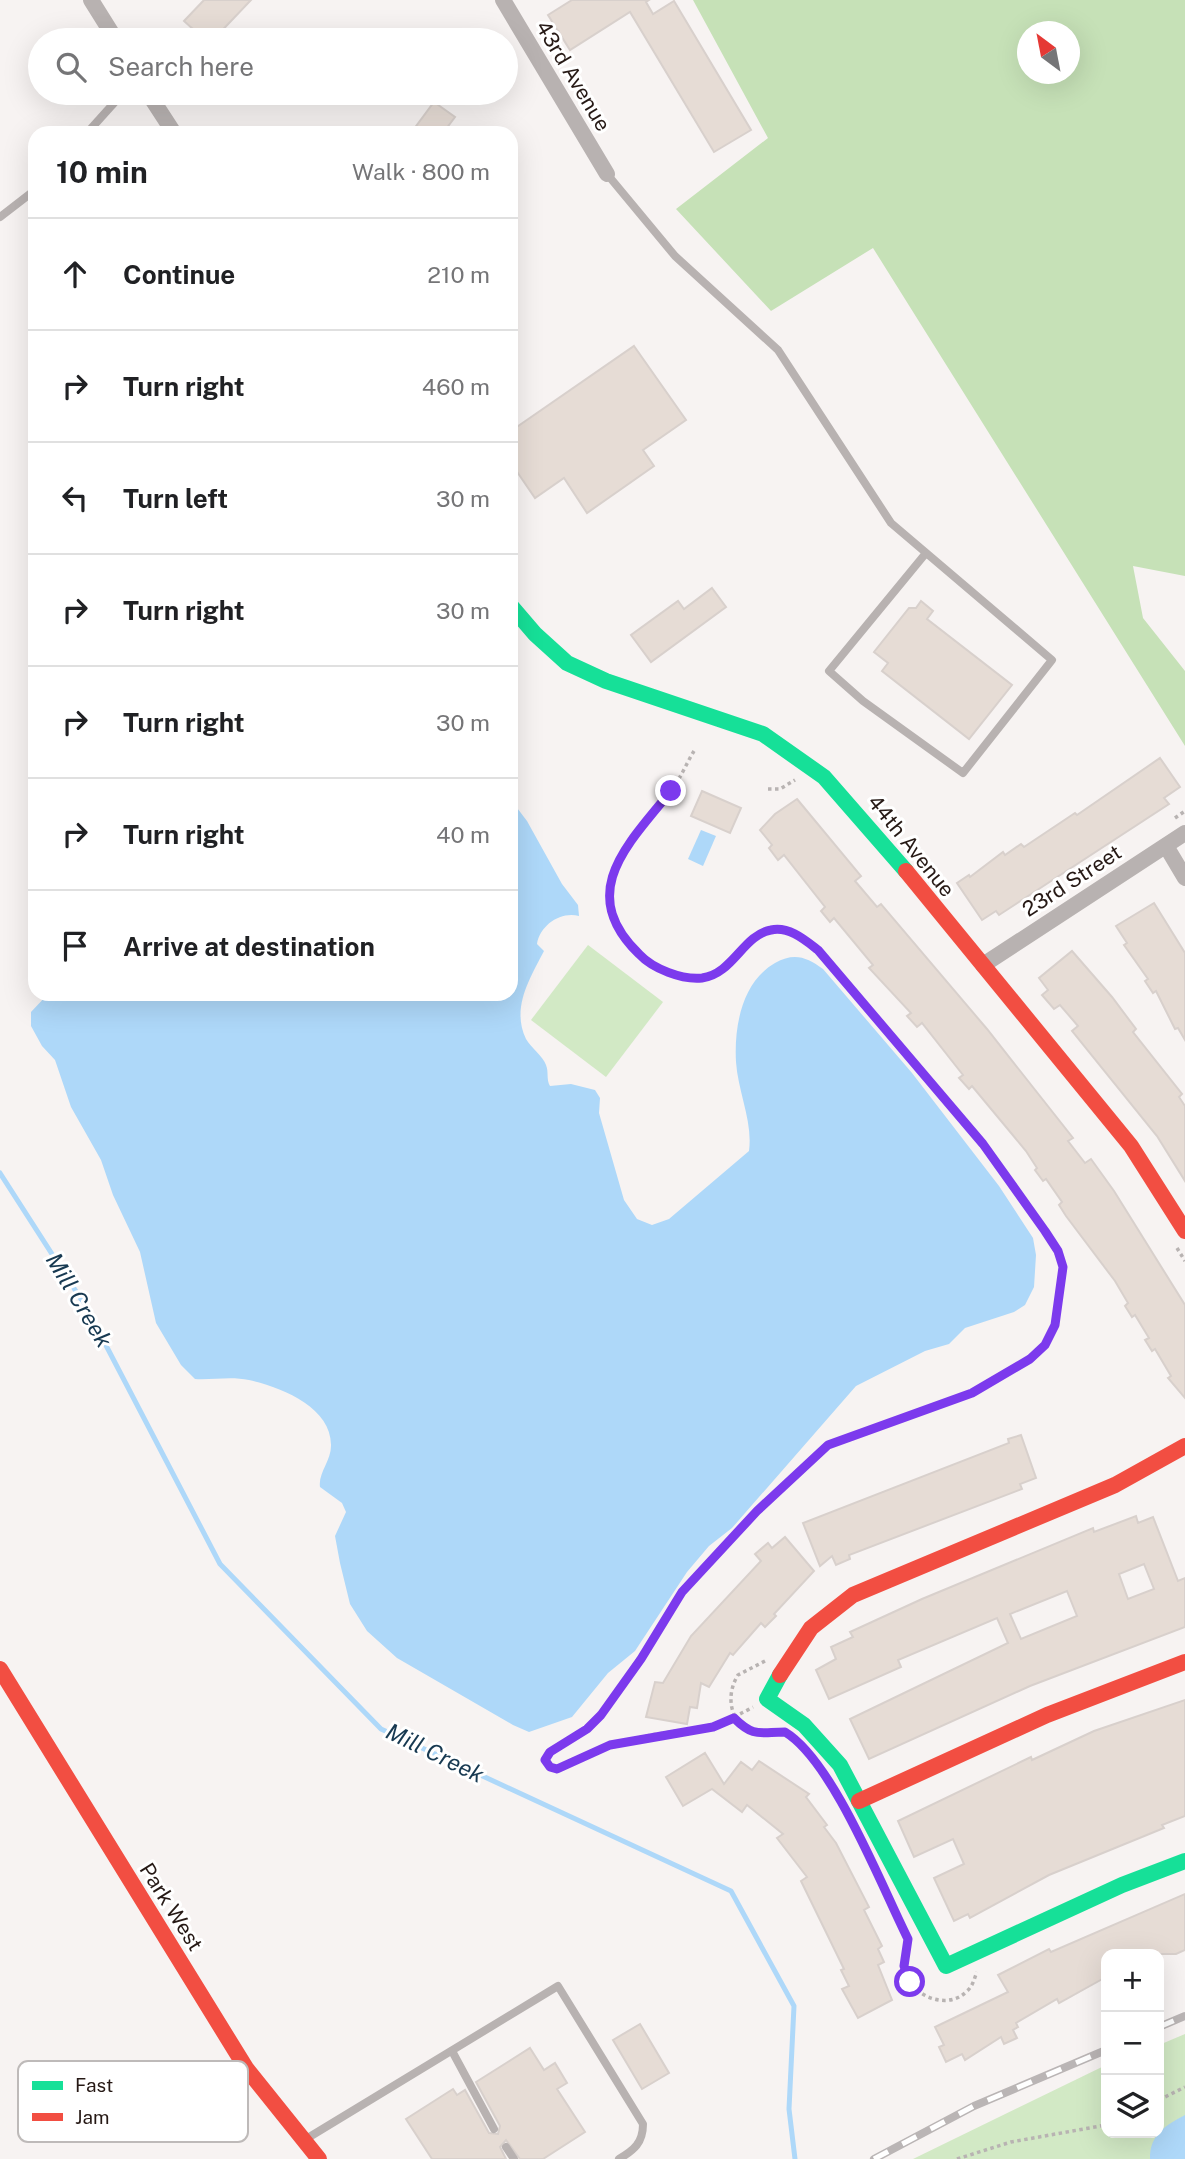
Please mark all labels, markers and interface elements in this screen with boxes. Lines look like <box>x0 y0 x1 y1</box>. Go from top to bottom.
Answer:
street label: 43rd Avenue <box>531 16 616 135</box>
north arrow <box>1017 21 1080 84</box>
search box <box>28 28 518 105</box>
icon: search <box>52 48 90 86</box>
text: Search here <box>108 51 254 82</box>
text: 10 min <box>56 154 148 190</box>
text: Walk · 800 m <box>352 158 490 185</box>
icon: ahead <box>56 255 94 293</box>
text: Continue <box>123 259 235 290</box>
text: 210 m <box>427 261 490 288</box>
icon: right <box>56 367 94 405</box>
text: Turn right <box>123 371 245 402</box>
text: 460 m <box>422 373 490 400</box>
icon: left <box>56 479 94 517</box>
text: Turn left <box>123 483 228 514</box>
text: 30 m <box>436 485 490 512</box>
icon: right <box>56 591 94 629</box>
text: Turn right <box>123 595 245 626</box>
text: 30 m <box>436 597 490 624</box>
icon: right <box>56 703 94 741</box>
text: Turn right <box>123 707 245 738</box>
text: 30 m <box>436 709 490 736</box>
route end <box>655 775 686 806</box>
street label: 44th Avenue <box>863 790 960 902</box>
icon: right <box>56 815 94 853</box>
text: Turn right <box>123 819 245 850</box>
text: 40 m <box>436 821 490 848</box>
street label: 23rd Street <box>1018 839 1126 922</box>
icon: arrive <box>56 927 94 965</box>
text: Arrive at destination <box>123 931 375 962</box>
water label: Mill Creek <box>41 1248 118 1352</box>
water label: Mill Creek <box>382 1717 489 1788</box>
street label: Park West <box>135 1858 208 1955</box>
map controls <box>1101 1949 1164 2138</box>
button: + <box>1101 1949 1164 2012</box>
route start <box>894 1966 925 1997</box>
button: − <box>1101 2012 1164 2075</box>
legend <box>18 2061 248 2142</box>
text: Fast <box>75 2074 113 2096</box>
button: layers <box>1101 2075 1164 2138</box>
text: Jam <box>75 2106 109 2128</box>

